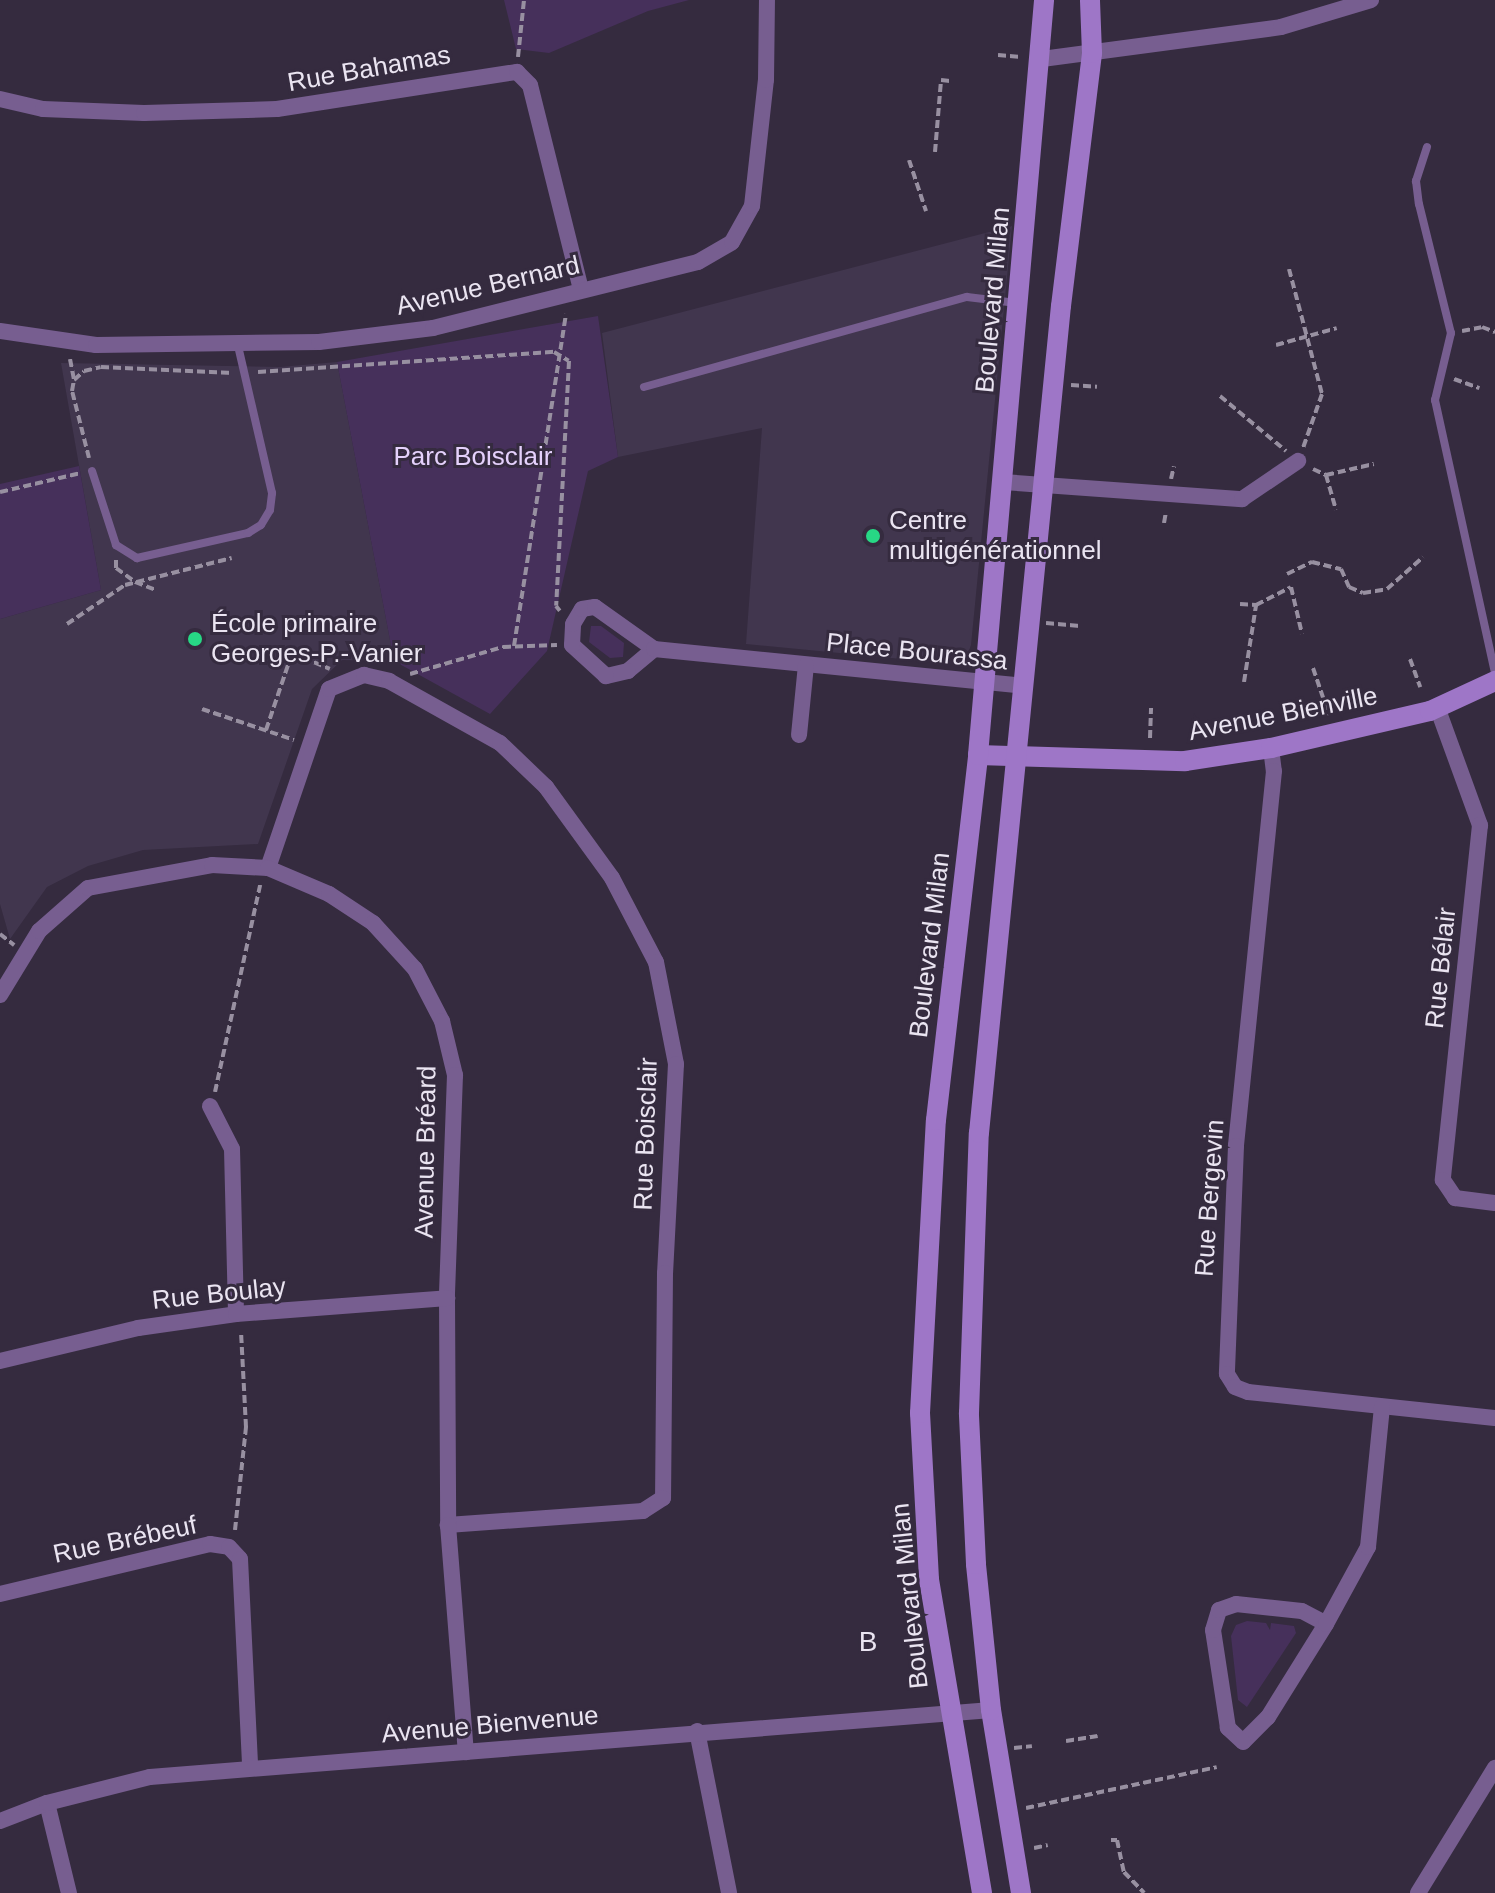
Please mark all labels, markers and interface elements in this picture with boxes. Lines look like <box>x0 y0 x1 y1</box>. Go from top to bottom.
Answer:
street label: Rue Bahamas <box>285 39 453 99</box>
street label: Boulevard Milan <box>969 206 1017 394</box>
street label: Avenue Bernard <box>393 250 583 322</box>
park label: Parc Boisclair <box>394 441 552 473</box>
place label: Centre multigénérationnel <box>889 505 1101 566</box>
marker: Centre multigénérationnel <box>864 527 882 545</box>
place label: École primaire Georges-P.-Vanier <box>211 608 422 670</box>
street label: Place Bourassa <box>825 627 1009 677</box>
marker: École primaire Georges-P.-Vanier <box>186 630 204 648</box>
street label: Avenue Bienville <box>1186 680 1380 748</box>
street label: Boulevard Milan <box>903 851 957 1039</box>
street label: Rue Bélair <box>1419 906 1463 1030</box>
street label: Rue Boisclair <box>628 1057 664 1211</box>
street label: Avenue Bréard <box>409 1065 443 1239</box>
street label: Rue Bergevin <box>1189 1118 1231 1278</box>
street label: Rue Boulay <box>151 1271 287 1317</box>
street label: Boulevard Milan <box>885 1502 935 1690</box>
street label: Rue Brébeuf <box>50 1510 200 1570</box>
district label: B <box>859 1625 879 1659</box>
street label: Avenue Bienvenue <box>380 1700 600 1750</box>

